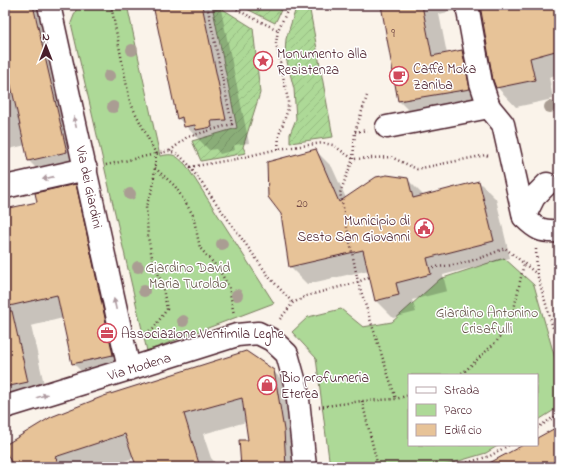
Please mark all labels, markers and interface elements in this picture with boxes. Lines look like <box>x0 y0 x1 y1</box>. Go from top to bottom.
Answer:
house number: 9 <box>391 25 395 43</box>
north arrow <box>26 26 66 66</box>
text: N <box>42 29 50 45</box>
place label: Monumento alla Resistenza <box>277 44 367 81</box>
place icon: Monumento alla Resistenza <box>252 50 274 72</box>
place label: Caffè Moka Zaniba <box>413 59 476 96</box>
cafe icon: Caffè Moka Zaniba <box>388 65 410 87</box>
one-way arrow <box>72 116 78 128</box>
street label: Via dei Giardini <box>69 143 108 231</box>
one-way arrow <box>42 175 54 181</box>
house number: 20 <box>296 195 308 213</box>
place label: Municipio di Sesto San Giovanni <box>297 211 410 248</box>
public building icon: Municipio di Sesto San Giovanni <box>413 217 435 239</box>
park label: Giardino David Maria Turoldo <box>146 258 231 295</box>
one-way arrow <box>112 298 118 310</box>
park label: Giardino Antonino Crisafulli <box>436 303 538 340</box>
office icon: Associazione Ventimila Leghe <box>96 322 118 344</box>
place label: Associazione Ventimila Leghe <box>121 324 284 346</box>
street label: Via Modena <box>104 348 174 387</box>
place label: Bio profumeria Eterea <box>280 368 369 405</box>
shop icon: Bio profumeria Eterea <box>256 374 278 396</box>
legend <box>408 374 538 446</box>
text: Strada <box>444 382 479 400</box>
one-way arrow <box>37 393 49 399</box>
text: Parco <box>444 402 472 420</box>
text: Edificio <box>444 422 482 440</box>

